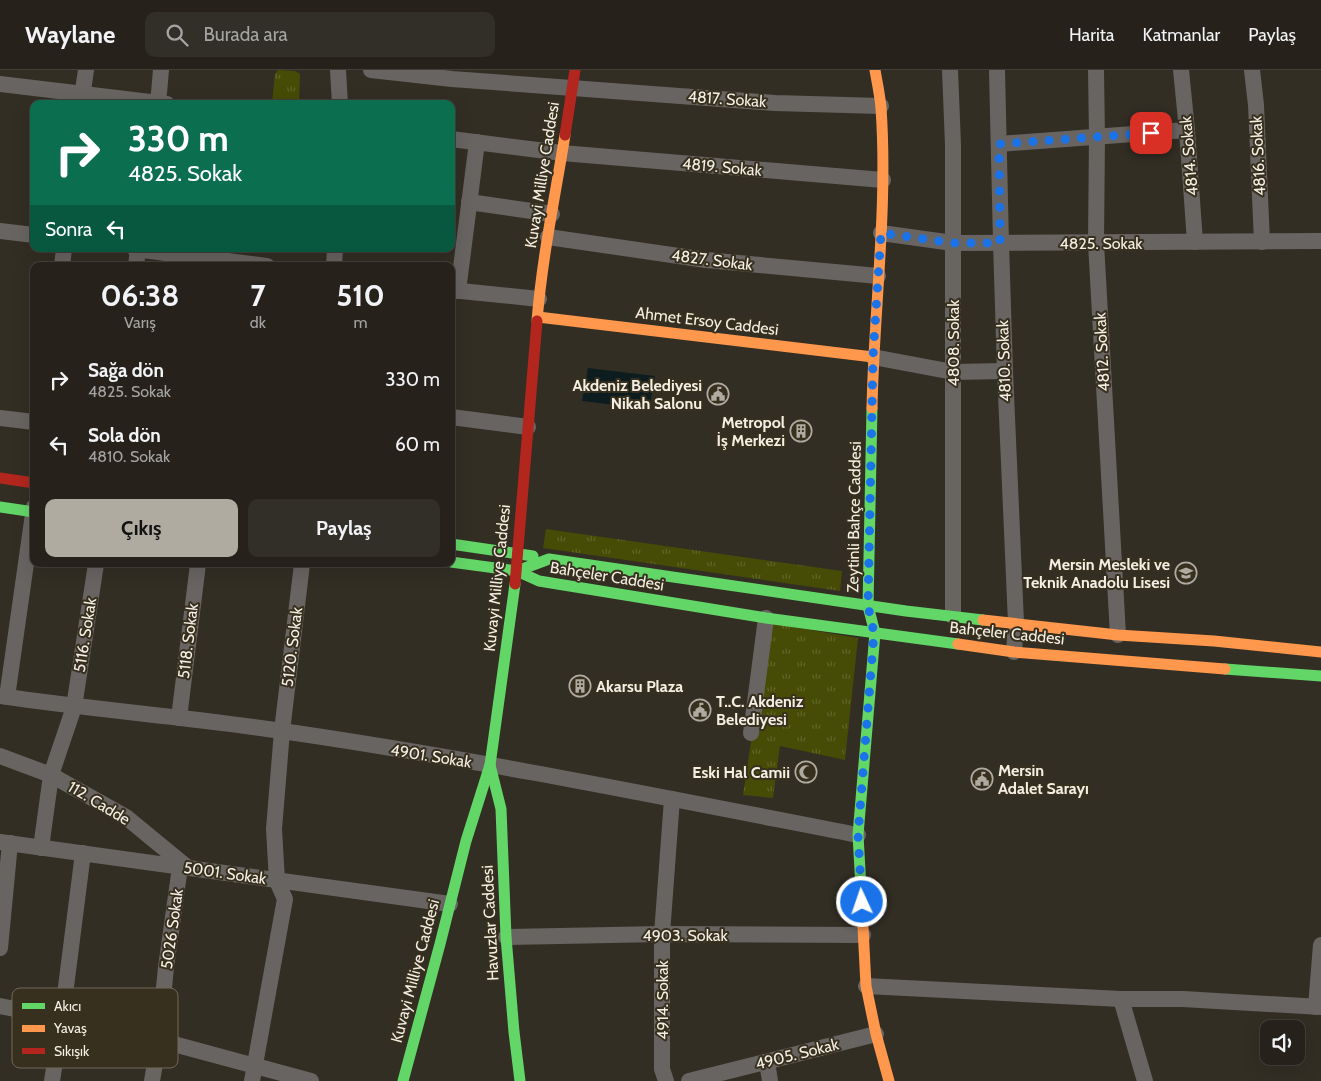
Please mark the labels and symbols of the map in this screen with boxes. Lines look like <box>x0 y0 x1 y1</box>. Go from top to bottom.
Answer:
street label: 4817. Sokak <box>687 87 768 111</box>
street label: Kuvayi Milliye Caddesi <box>521 101 563 249</box>
pin <box>1130 112 1172 154</box>
street label: 4814. Sokak <box>1176 114 1202 197</box>
street label: 4816. Sokak <box>1246 115 1270 197</box>
street label: 4819. Sokak <box>681 154 763 180</box>
street label: 4825. Sokak <box>1060 234 1143 253</box>
street label: 4827. Sokak <box>670 246 755 275</box>
street label: 4808. Sokak <box>944 299 963 386</box>
street label: Ahmet Ersoy Caddesi <box>634 303 780 339</box>
street label: 4812. Sokak <box>1090 311 1114 392</box>
street label: 4810. Sokak <box>993 319 1015 402</box>
place label: Akdeniz Belediyesi Nikah Salonu <box>573 376 702 413</box>
public building icon: Akdeniz Belediyesi Nikah Salonu <box>706 382 730 406</box>
place label: Metropol İş Merkezi <box>716 413 785 450</box>
building icon: Metropol İş Merkezi <box>789 419 813 443</box>
street label: Zeytinli Bahçe Caddesi <box>843 441 865 593</box>
street label: Kuvayi Milliye Caddesi <box>480 504 514 652</box>
place label: Mersin Mesleki ve Teknik Anadolu Lisesi <box>1023 555 1170 592</box>
street label: Bahçeler Caddesi <box>549 558 665 594</box>
school or university icon: Mersin Mesleki ve Teknik Anadolu Lisesi <box>1174 561 1198 585</box>
street label: 5116. Sokak <box>70 596 100 674</box>
street label: 5118. Sokak <box>174 601 202 680</box>
street label: 5120. Sokak <box>278 605 306 688</box>
street label: Bahçeler Caddesi <box>949 618 1065 648</box>
building icon: Akarsu Plaza <box>568 674 592 698</box>
place label: Akarsu Plaza <box>596 677 683 696</box>
place label: T..C. Akdeniz Belediyesi <box>716 692 804 729</box>
public building icon: T..C. Akdeniz Belediyesi <box>688 698 712 722</box>
street label: 4901. Sokak <box>389 740 474 772</box>
mosque icon: Eski Hal Camii <box>794 760 818 784</box>
place label: Mersin Adalet Sarayı <box>998 761 1089 798</box>
place label: Eski Hal Camii <box>692 763 790 782</box>
public building icon: Mersin Adalet Sarayı <box>970 767 994 791</box>
street label: 112. Cadde <box>64 777 134 829</box>
street label: 5001. Sokak <box>182 858 268 888</box>
street label: Havuzlar Caddesi <box>477 865 503 981</box>
position arrow <box>835 875 887 927</box>
street label: 5026 Sokak <box>157 887 187 970</box>
street label: Kuvayi Milliye Caddesi <box>387 897 443 1045</box>
street label: 4903. Sokak <box>642 926 728 945</box>
street label: 4914. Sokak <box>653 959 672 1040</box>
legend <box>12 988 178 1068</box>
text: Akıcı <box>54 997 81 1015</box>
text: Yavaş <box>53 1019 87 1037</box>
street label: 4905. Sokak <box>753 1034 841 1074</box>
text: Sıkışık <box>54 1042 90 1060</box>

